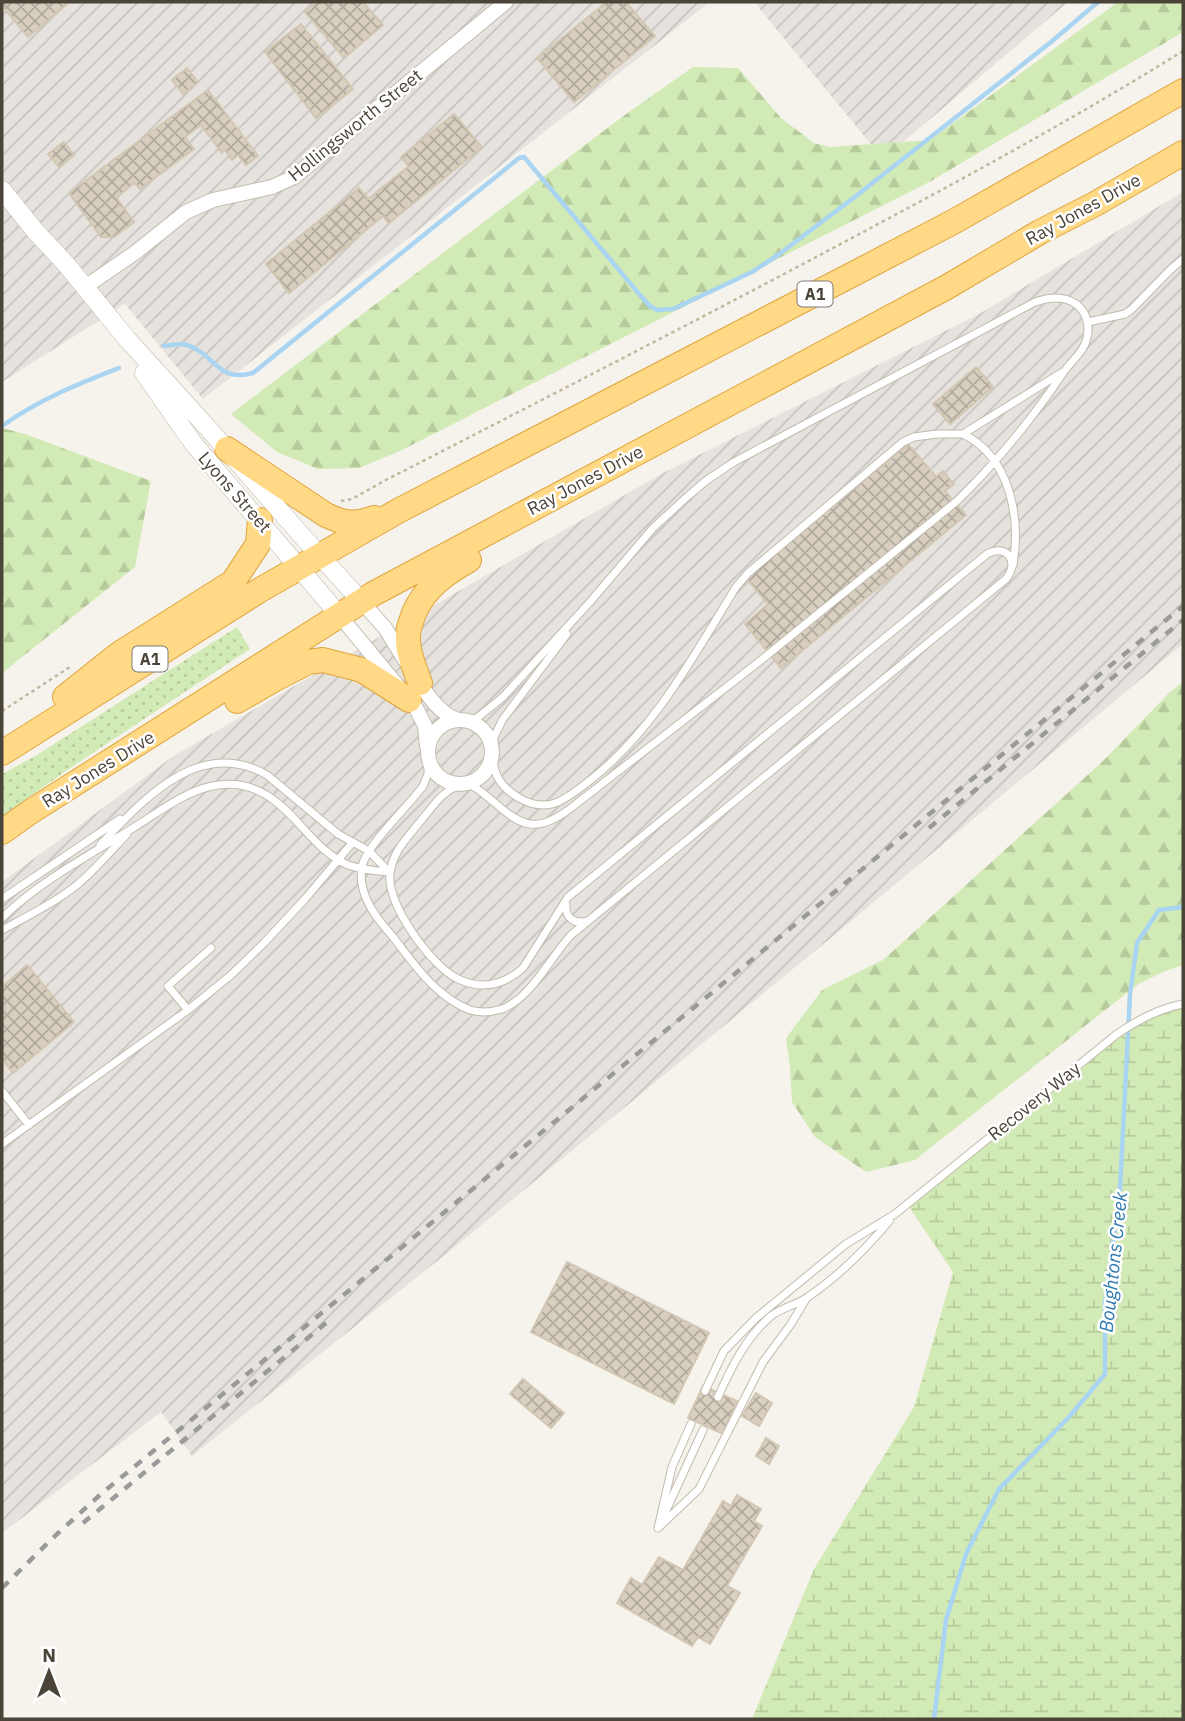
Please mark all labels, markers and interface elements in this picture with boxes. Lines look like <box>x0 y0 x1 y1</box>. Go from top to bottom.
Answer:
street label: Hollingsworth Street <box>283 64 427 186</box>
street label: Ray Jones Drive <box>1021 168 1145 250</box>
road number: A1 <box>798 282 832 306</box>
street label: Ray Jones Drive <box>523 440 647 520</box>
street label: Lyons Street <box>194 447 276 537</box>
road number: A1 <box>132 646 168 672</box>
street label: Ray Jones Drive <box>38 725 159 813</box>
street label: Recovery Way <box>983 1057 1085 1145</box>
water label: Boughtons Creek <box>1094 1189 1132 1334</box>
north arrow <box>14 1637 84 1707</box>
text: N <box>42 1643 56 1667</box>

